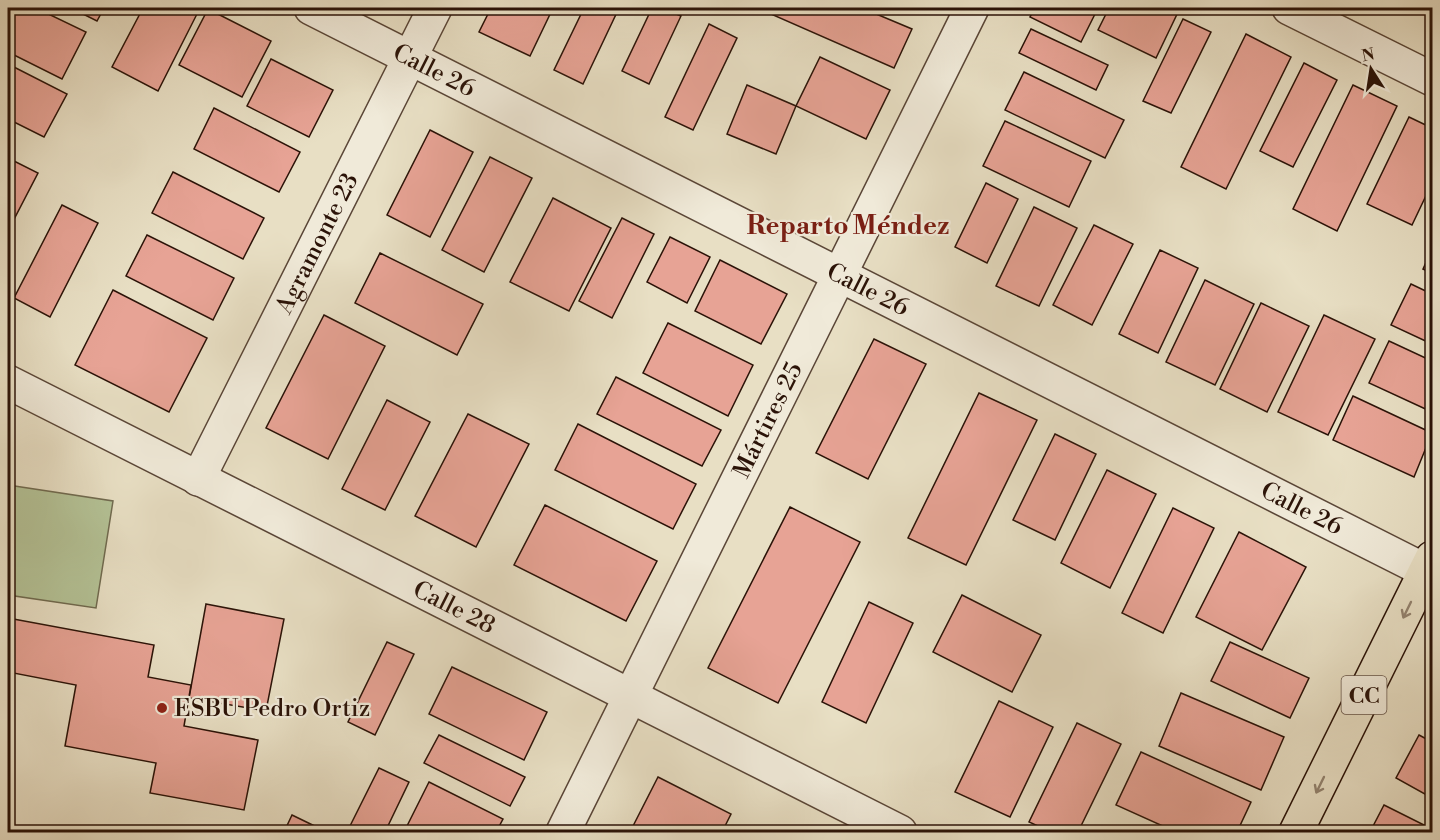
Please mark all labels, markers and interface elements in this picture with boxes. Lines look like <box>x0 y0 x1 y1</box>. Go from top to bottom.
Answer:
street label: Calle 26 <box>388 38 480 104</box>
north arrow <box>1341 39 1401 99</box>
text: N <box>1360 44 1377 66</box>
street label: Agramonte 23 <box>269 168 366 320</box>
district label: Reparto Méndez <box>747 210 949 242</box>
street label: Calle 26 <box>821 257 914 323</box>
street label: Mártires 25 <box>727 358 810 483</box>
street label: Calle 26 <box>1255 476 1348 542</box>
street label: Calle 28 <box>408 575 500 641</box>
one-way arrow <box>1400 601 1412 619</box>
road number: CC <box>1342 676 1386 714</box>
place label: ESBU Pedro Ortiz <box>174 694 370 724</box>
marker: ESBU Pedro Ortiz <box>155 701 169 715</box>
one-way arrow <box>1314 775 1325 793</box>

